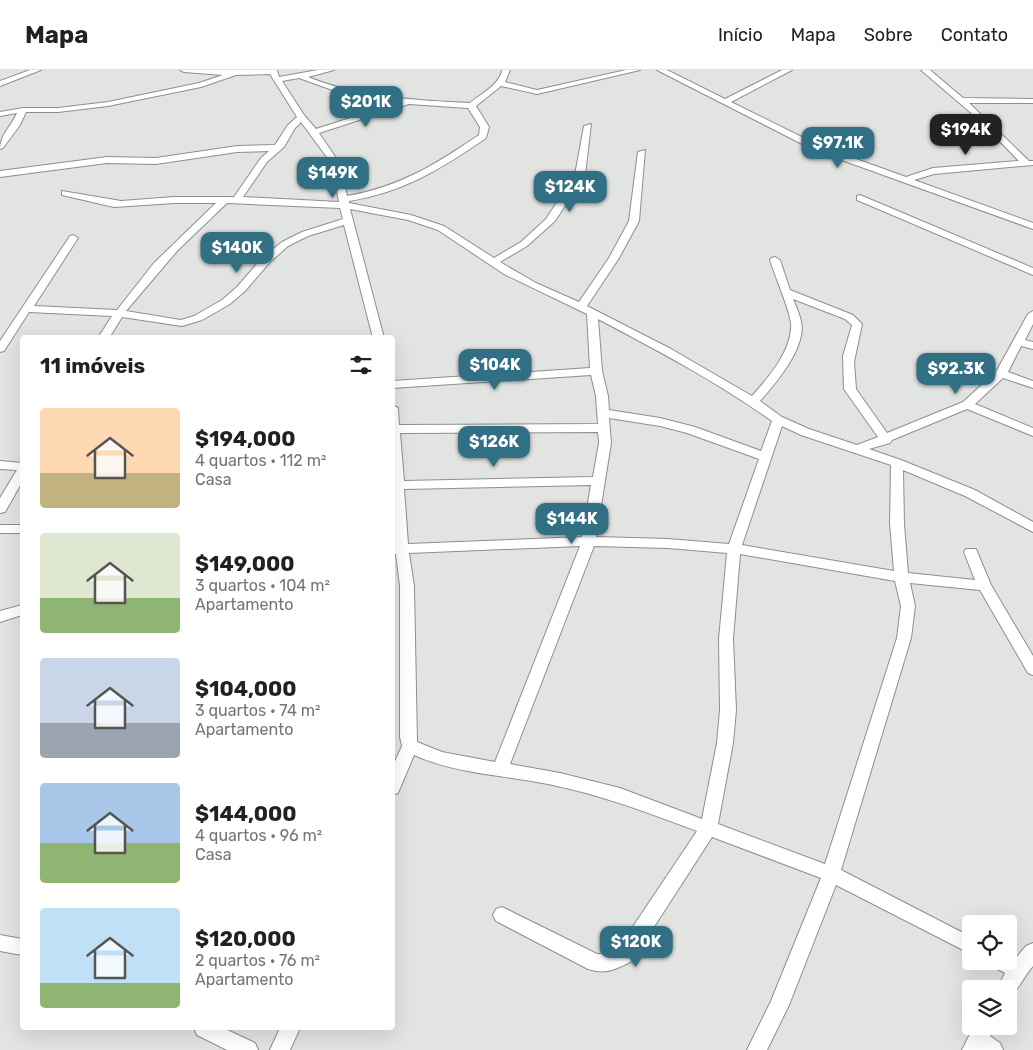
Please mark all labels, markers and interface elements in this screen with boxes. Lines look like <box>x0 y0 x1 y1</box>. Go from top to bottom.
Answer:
text: Mapa <box>25 21 88 49</box>
text: Início <box>718 24 763 46</box>
text: Mapa <box>791 24 836 46</box>
text: Sobre <box>864 24 913 46</box>
text: Contato <box>941 24 1008 46</box>
pin: $201K <box>331 85 401 128</box>
text: $201K <box>341 92 391 111</box>
pin: $194K <box>931 114 1001 156</box>
text: $194K <box>941 120 991 139</box>
pin: $97.1K <box>797 126 879 169</box>
text: $97.1K <box>812 133 864 152</box>
pin: $149K <box>298 156 368 199</box>
text: $149K <box>308 163 358 182</box>
pin: $124K <box>535 170 605 213</box>
text: $124K <box>545 177 595 196</box>
pin: $140K <box>202 232 272 274</box>
text: $140K <box>211 238 263 257</box>
pin: $104K <box>460 348 530 391</box>
icon: filters <box>347 351 375 379</box>
pin: $92.3K <box>915 352 997 395</box>
text: 11 imóveis <box>40 353 145 378</box>
text: $104K <box>469 355 521 374</box>
text: $92.3K <box>927 359 985 378</box>
text: $194,000 <box>195 426 296 451</box>
pin: $126K <box>459 426 529 468</box>
icon: home <box>80 428 140 488</box>
text: $126K <box>469 432 519 451</box>
text: 4 quartos · 112 m² <box>195 451 326 470</box>
text: Casa <box>195 470 231 489</box>
pin: $144K <box>537 502 607 545</box>
text: $144K <box>546 509 598 528</box>
text: $149,000 <box>195 551 295 576</box>
icon: home <box>80 553 140 613</box>
text: 3 quartos · 104 m² <box>195 576 330 595</box>
text: Apartamento <box>195 595 293 614</box>
text: $104,000 <box>195 676 296 701</box>
icon: home <box>80 678 140 738</box>
text: 3 quartos · 74 m² <box>195 701 321 720</box>
text: Apartamento <box>195 720 293 739</box>
text: $144,000 <box>195 801 297 826</box>
icon: home <box>80 803 140 863</box>
text: 4 quartos · 96 m² <box>195 826 322 845</box>
text: Casa <box>195 845 231 864</box>
map controls <box>962 915 1017 1035</box>
button: locate <box>962 915 1017 970</box>
text: $120,000 <box>195 926 296 951</box>
pin: $120K <box>601 926 671 968</box>
icon: home <box>80 928 140 988</box>
text: $120K <box>611 932 661 951</box>
text: 2 quartos · 76 m² <box>195 951 320 970</box>
text: Apartamento <box>195 970 293 989</box>
button: layers <box>962 980 1017 1035</box>

